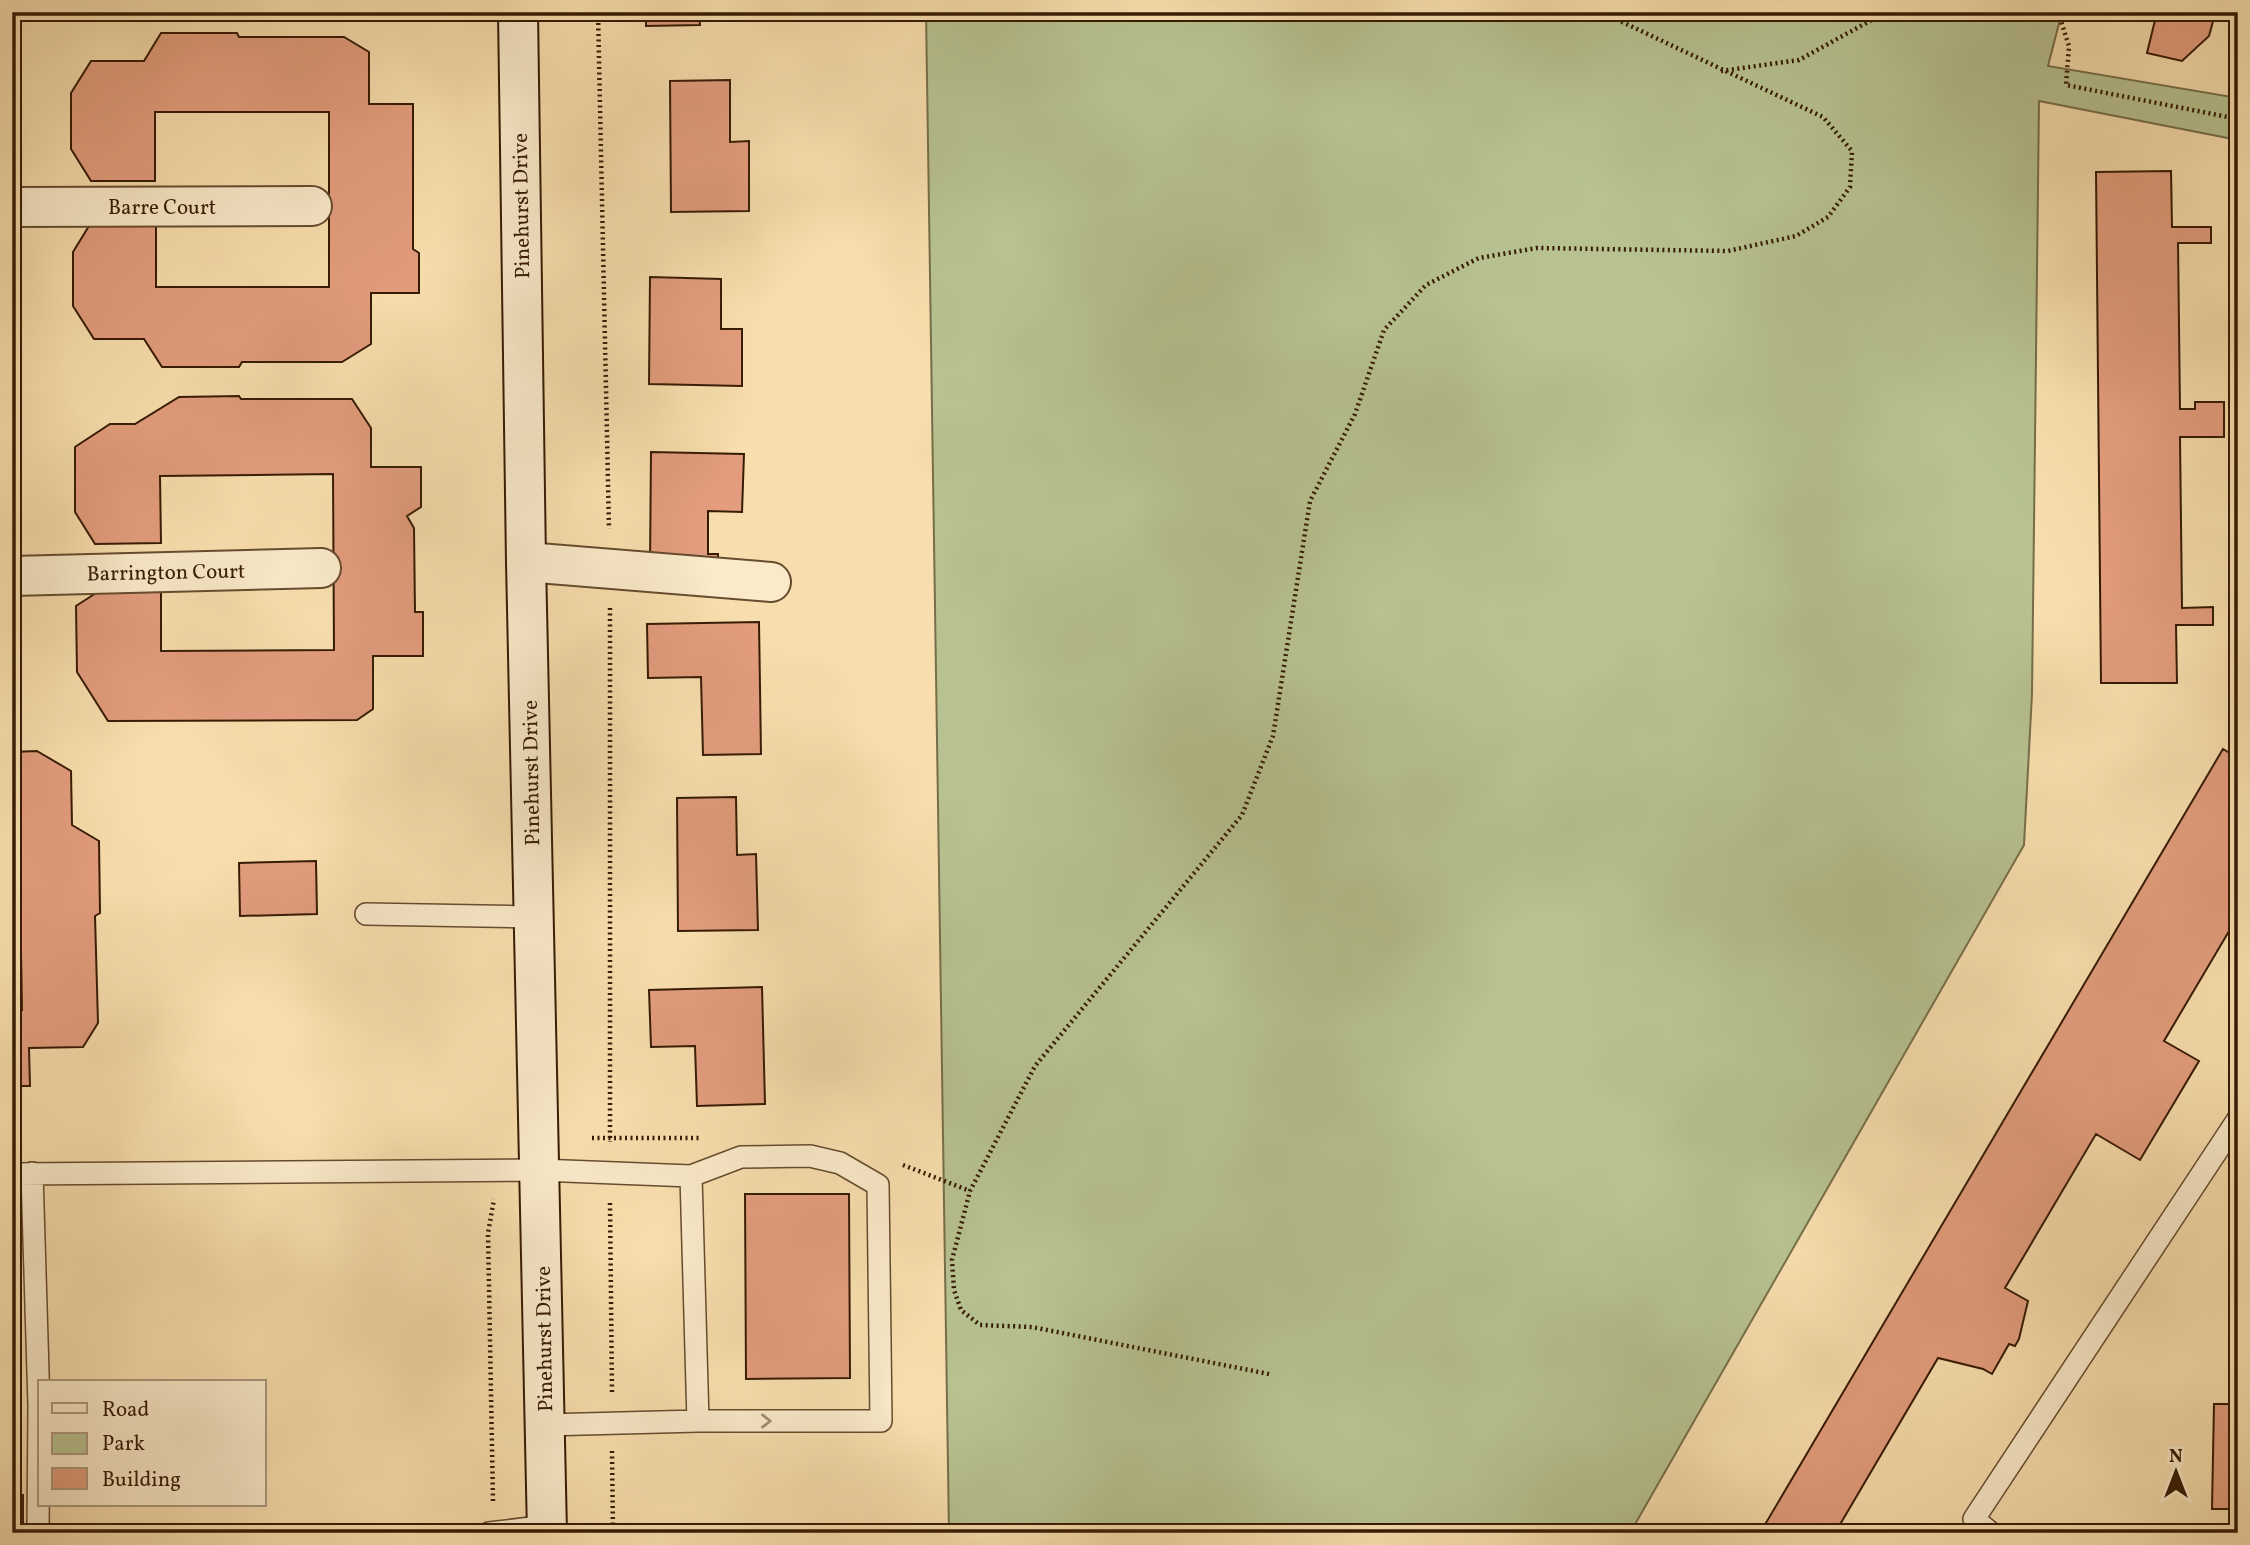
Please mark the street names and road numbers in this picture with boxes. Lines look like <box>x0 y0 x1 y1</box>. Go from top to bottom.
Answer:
street label: Pinehurst Drive <box>507 133 538 279</box>
street label: Barre Court <box>108 194 216 223</box>
street label: Barrington Court <box>86 558 246 589</box>
street label: Pinehurst Drive <box>517 700 548 846</box>
street label: Pinehurst Drive <box>530 1266 561 1412</box>

